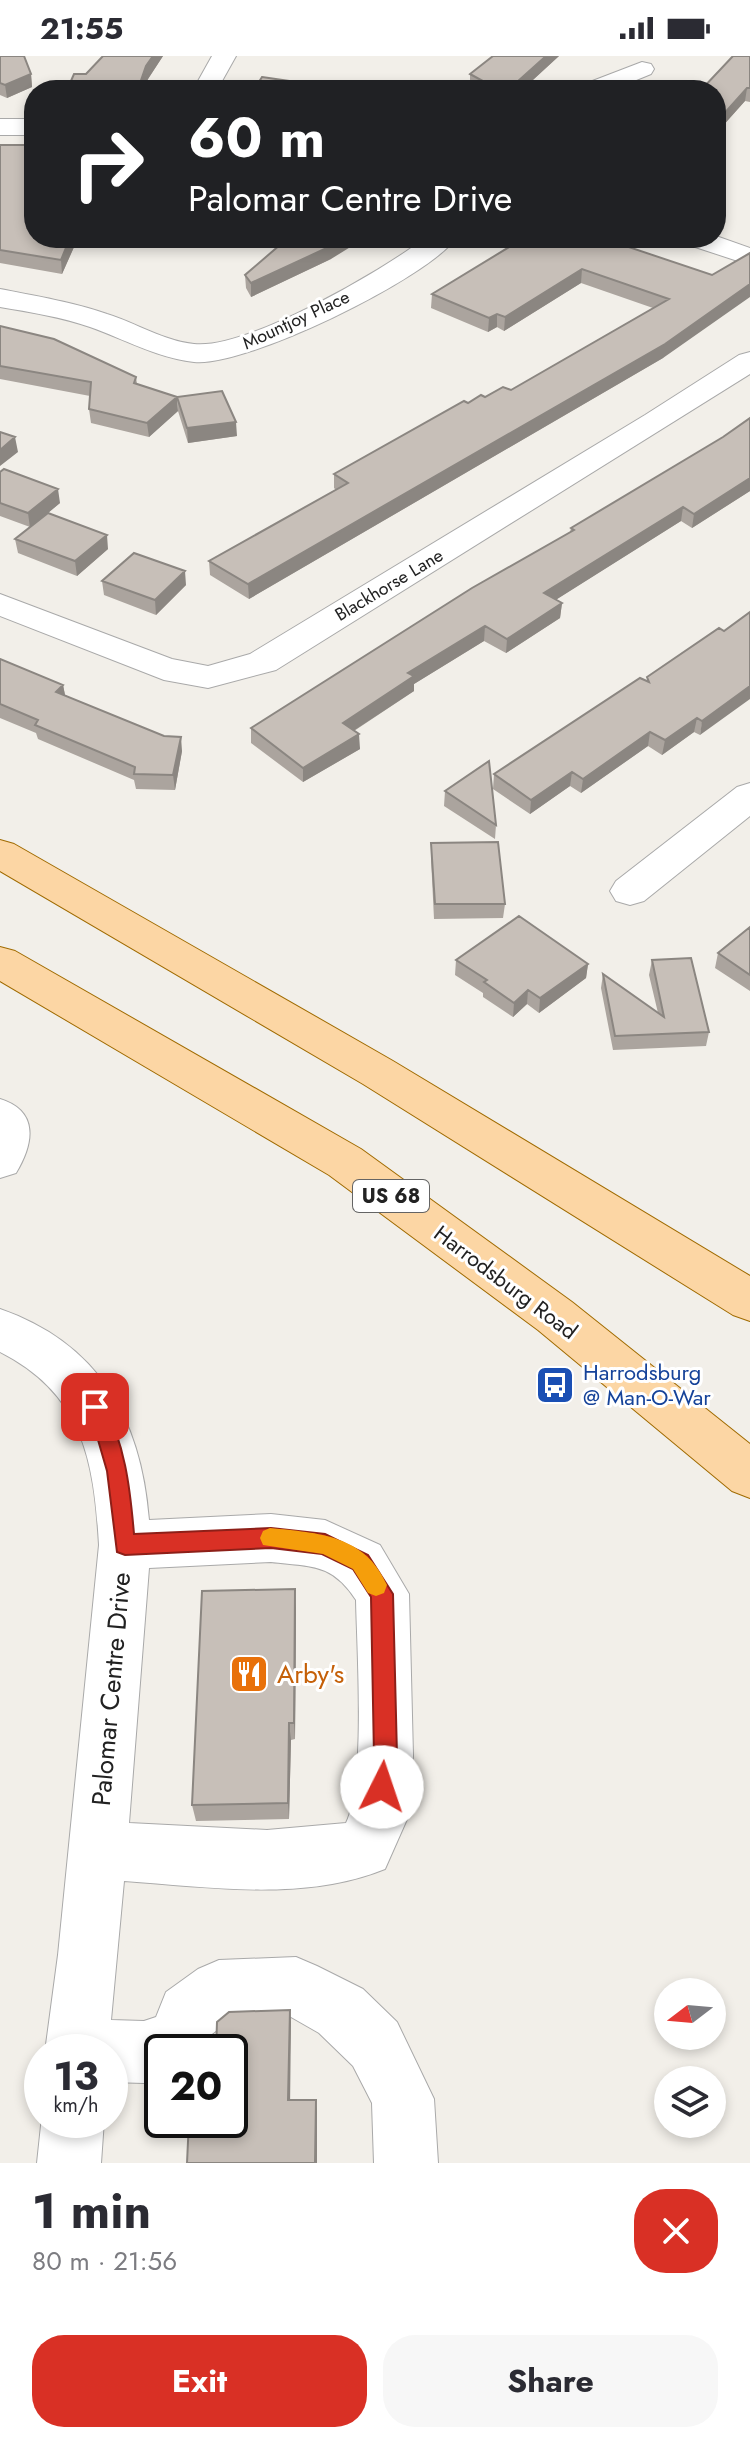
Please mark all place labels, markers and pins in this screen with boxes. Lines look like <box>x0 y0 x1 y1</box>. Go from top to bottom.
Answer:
place label: Harrodsburg @ Man-O-War <box>583 1356 711 1413</box>
bus stop icon: Harrodsburg @ Man-O-War <box>534 1364 576 1406</box>
pin <box>61 1373 129 1441</box>
restaurant icon: Arby's <box>228 1653 270 1695</box>
place label: Arby's <box>277 1655 344 1693</box>

